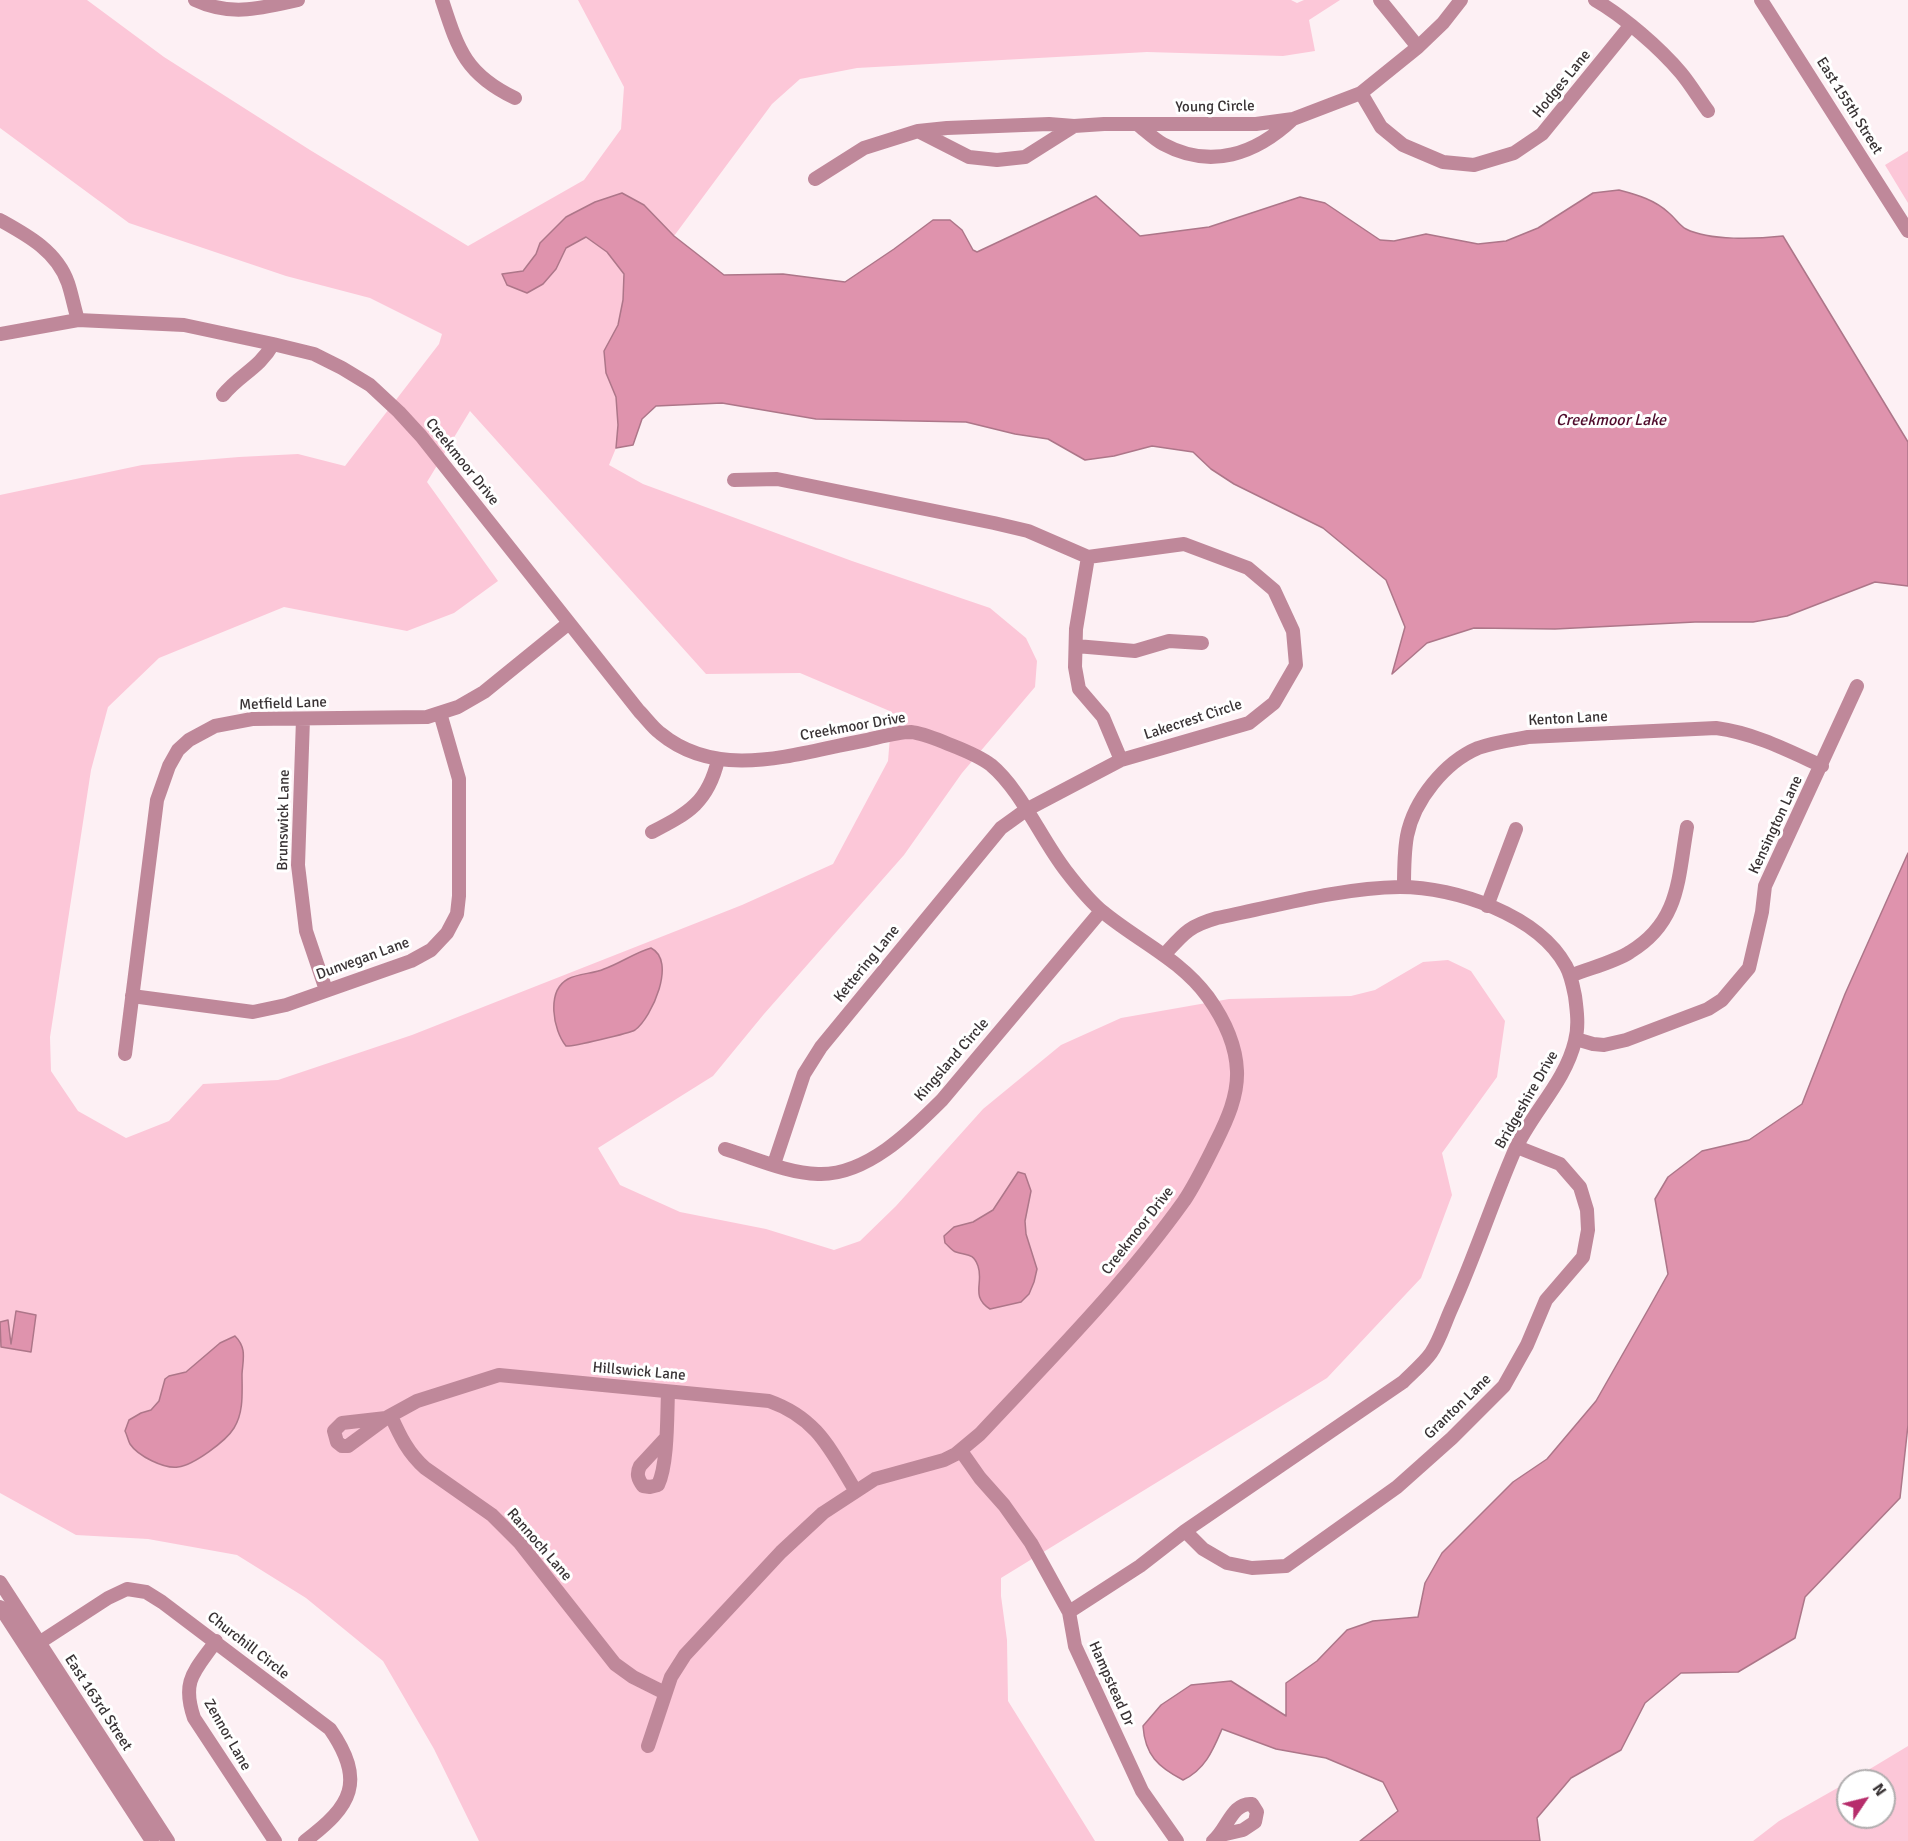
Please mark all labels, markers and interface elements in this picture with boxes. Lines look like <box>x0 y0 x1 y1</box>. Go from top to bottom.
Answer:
street label: Hodges Lane <box>1529 46 1595 122</box>
street label: East 155th Street <box>1812 54 1886 158</box>
street label: Young Circle <box>1175 97 1255 117</box>
water label: Creekmoor Lake <box>1556 411 1666 431</box>
street label: Creekmoor Drive <box>421 415 503 509</box>
street label: Metfield Lane <box>239 693 327 715</box>
street label: Lakecrest Circle <box>1142 696 1244 744</box>
street label: Kenton Lane <box>1528 708 1608 730</box>
street label: Creekmoor Drive <box>799 709 907 745</box>
street label: Brunswick Lane <box>274 769 294 871</box>
street label: Kensington Lane <box>1745 773 1807 877</box>
street label: Kettering Lane <box>830 922 904 1006</box>
street label: Dunvegan Lane <box>314 934 412 984</box>
street label: Kingsland Circle <box>911 1015 993 1105</box>
street label: Bridgeshire Drive <box>1492 1048 1562 1152</box>
street label: Creekmoor Drive <box>1098 1183 1178 1279</box>
street label: Hillswick Lane <box>592 1359 686 1385</box>
street label: Granton Lane <box>1421 1371 1495 1443</box>
street label: Rannoch Lane <box>503 1505 575 1585</box>
street label: Churchill Circle <box>203 1608 293 1684</box>
street label: Hampstead Dr <box>1084 1639 1138 1729</box>
street label: East 163rd Street <box>60 1652 136 1754</box>
street label: Zennor Lane <box>199 1696 255 1774</box>
north arrow <box>1836 1769 1896 1829</box>
text: N <box>1868 1780 1890 1800</box>

